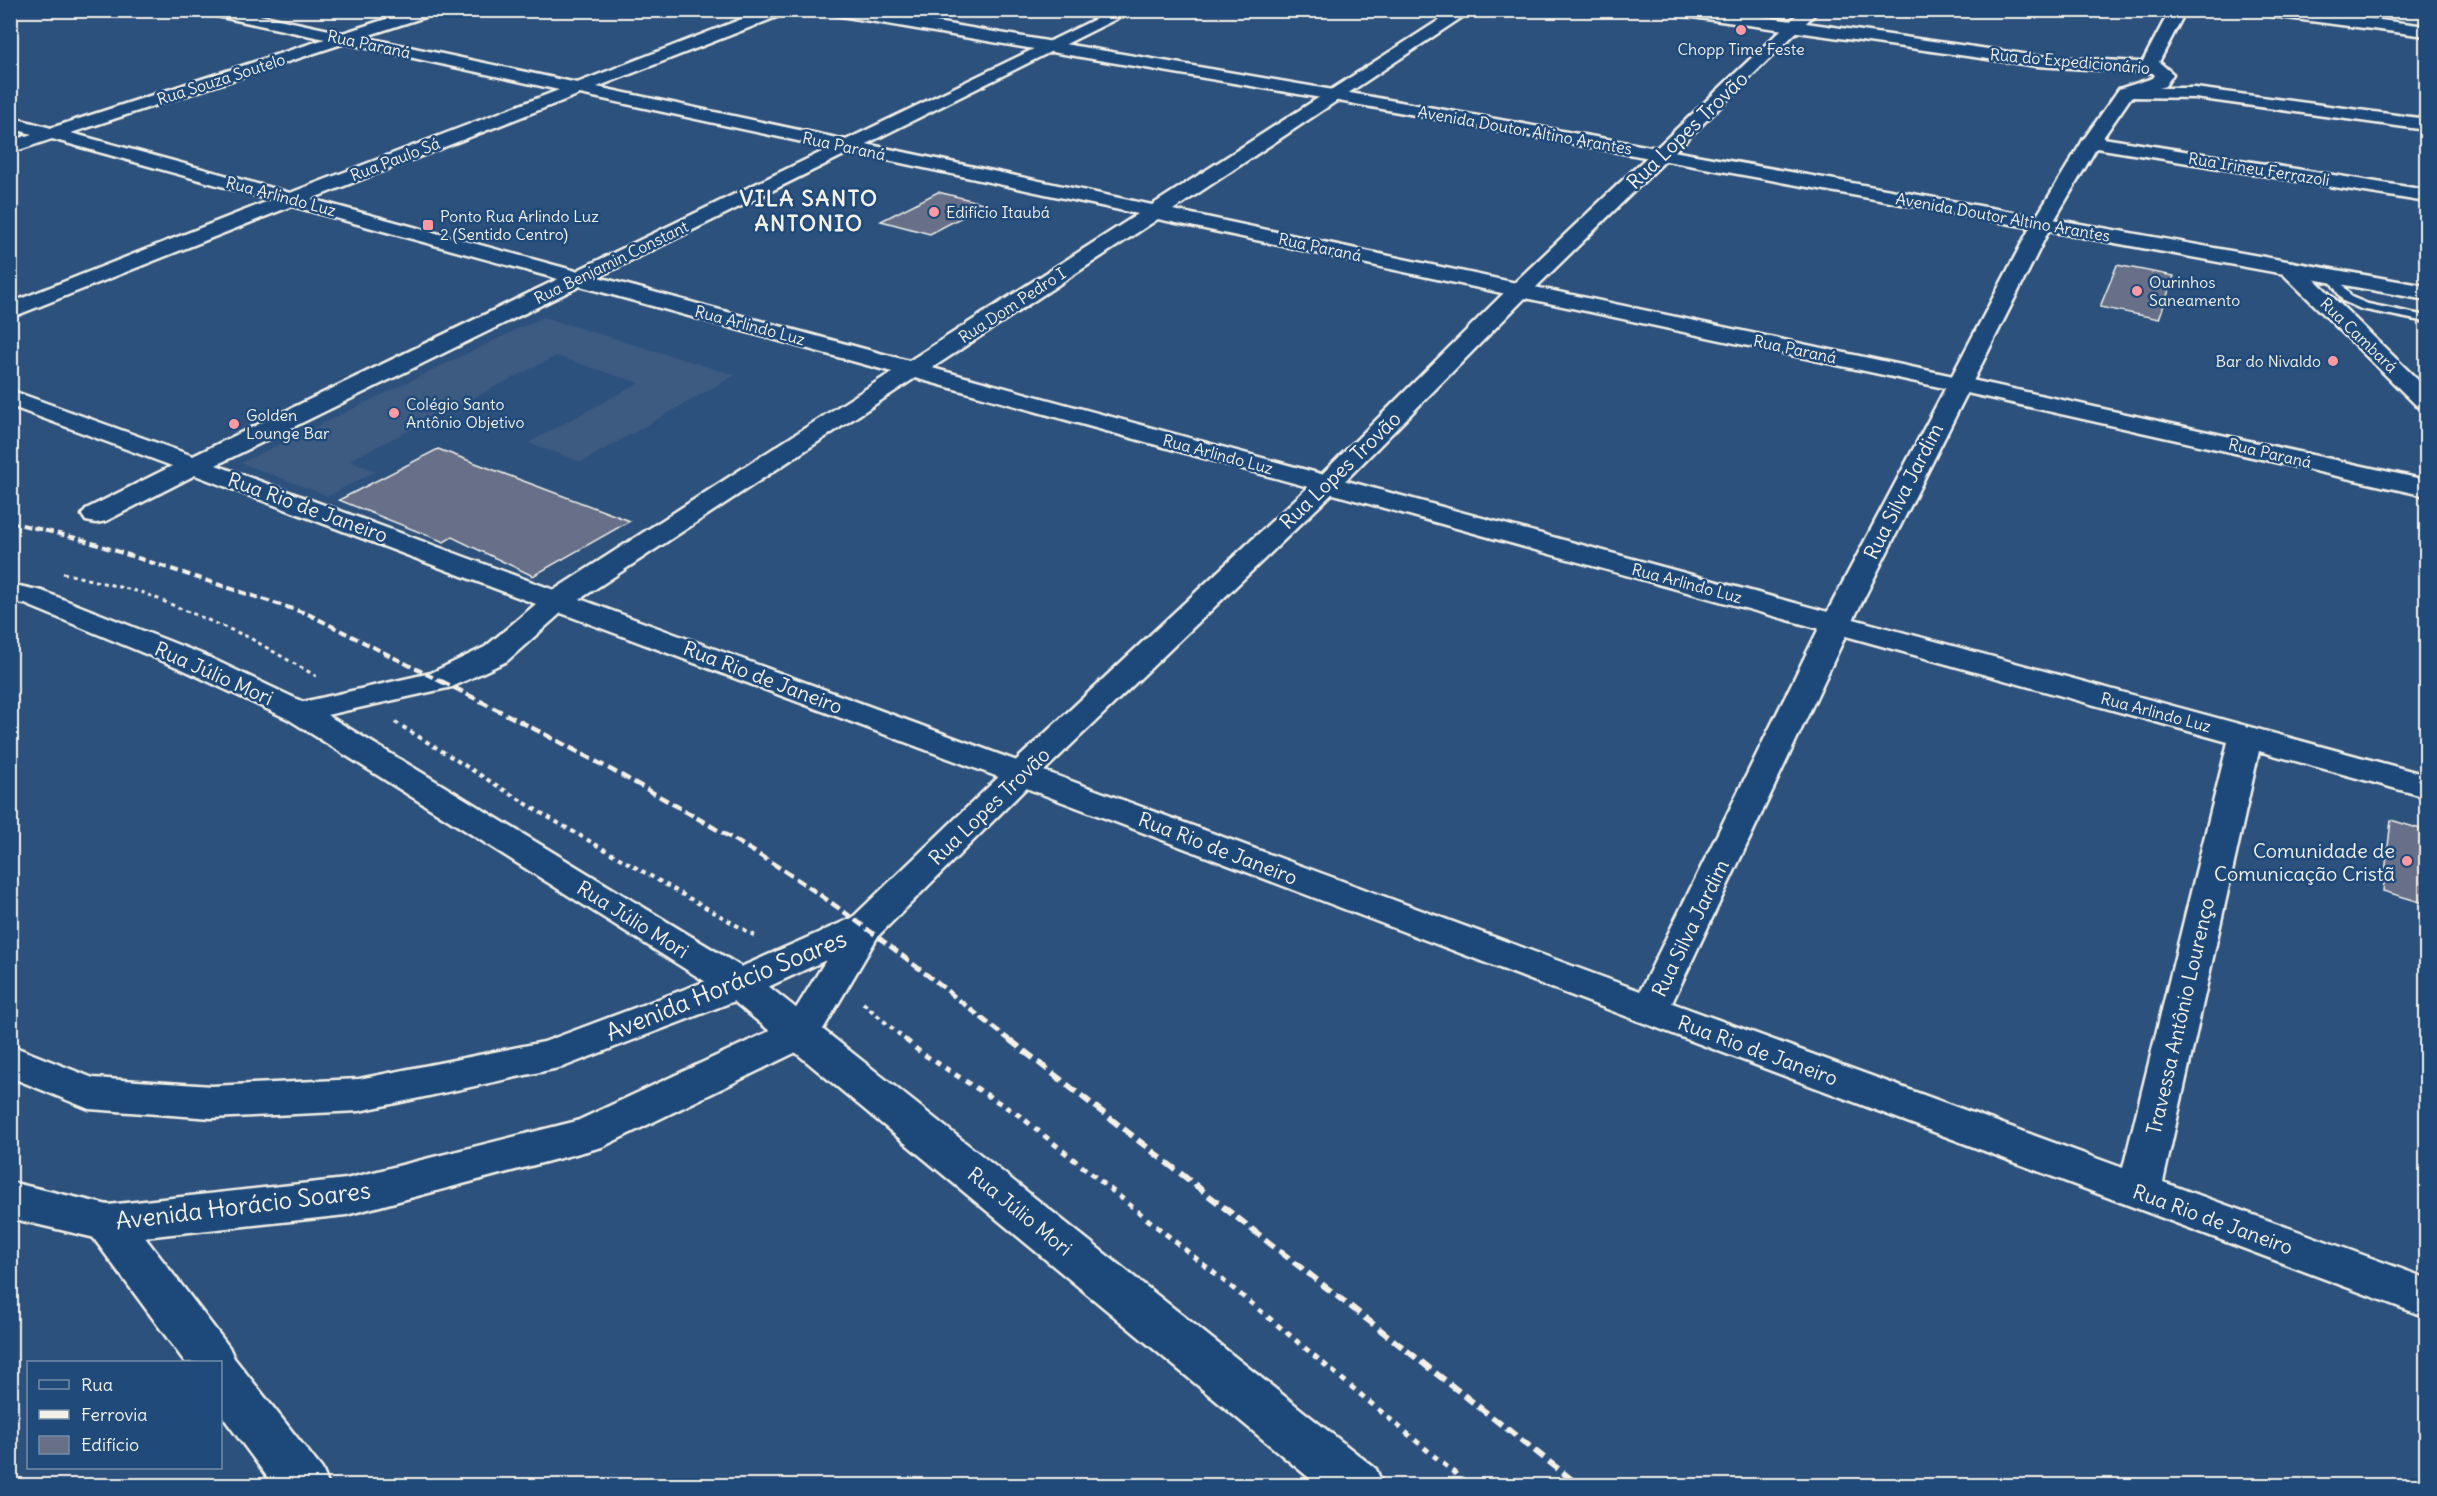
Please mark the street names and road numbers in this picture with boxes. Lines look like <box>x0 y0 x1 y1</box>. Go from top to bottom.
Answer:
street label: Rua Paraná <box>326 25 412 63</box>
street label: Rua do Expedicionário <box>1989 44 2151 78</box>
street label: Rua Souza Soutelo <box>154 49 288 109</box>
street label: Rua Lopes Trovão <box>1621 66 1753 194</box>
street label: Avenida Doutor Altino Arantes <box>1416 101 1634 159</box>
street label: Rua Paraná <box>801 127 887 165</box>
street label: Rua Paulo Sá <box>347 133 443 185</box>
street label: Rua Irineu Ferrazoli <box>2187 148 2331 190</box>
street label: Rua Arlindo Luz <box>224 172 339 220</box>
street label: Avenida Doutor Altino Arantes <box>1894 188 2112 246</box>
street label: Rua Benjamin Constant <box>531 216 692 308</box>
street label: Rua Paraná <box>1277 228 1363 266</box>
street label: Rua Dom Pedro I <box>955 263 1069 347</box>
street label: Rua Cambará <box>2316 293 2402 377</box>
street label: Rua Arlindo Luz <box>693 301 808 349</box>
street label: Rua Paraná <box>1752 330 1838 368</box>
street label: Rua Lopes Trovão <box>1274 406 1406 534</box>
street label: Rua Silva Jardim <box>1858 419 1948 563</box>
street label: Rua Arlindo Luz <box>1161 430 1276 478</box>
street label: Rua Paraná <box>2227 434 2313 472</box>
street label: Rua Rio de Janeiro <box>225 466 391 548</box>
street label: Rua Arlindo Luz <box>1630 559 1745 607</box>
street label: Rua Rio de Janeiro <box>680 635 846 719</box>
street label: Rua Júlio Mori <box>151 636 277 710</box>
street label: Rua Arlindo Luz <box>2099 688 2214 736</box>
street label: Rua Lopes Trovão <box>923 742 1055 870</box>
street label: Rua Rio de Janeiro <box>1135 806 1301 890</box>
street label: Rua Silva Jardim <box>1646 855 1734 1001</box>
street label: Rua Júlio Mori <box>572 875 694 963</box>
street label: Travessa Antônio Lourenço <box>2141 895 2219 1137</box>
street label: Avenida Horácio Soares <box>601 923 851 1047</box>
street label: Rua Rio de Janeiro <box>1675 1009 1841 1091</box>
street label: Rua Júlio Mori <box>963 1161 1077 1261</box>
street label: Avenida Horácio Soares <box>114 1174 372 1236</box>
street label: Rua Rio de Janeiro <box>2130 1178 2296 1260</box>

